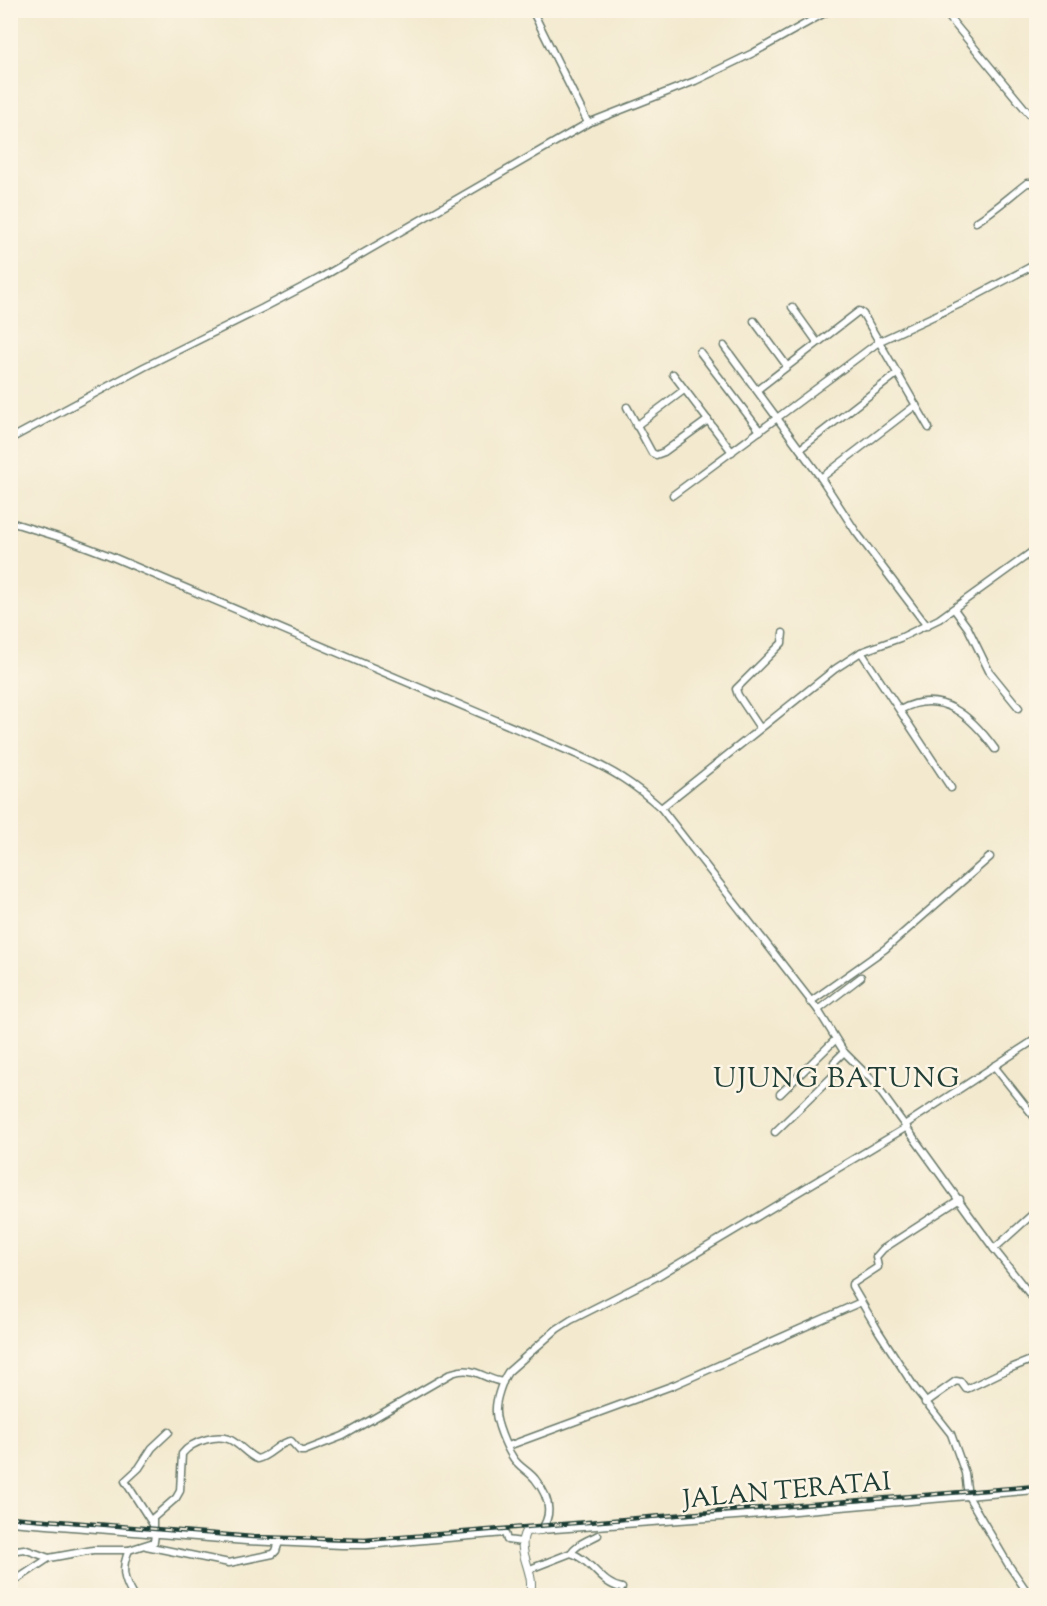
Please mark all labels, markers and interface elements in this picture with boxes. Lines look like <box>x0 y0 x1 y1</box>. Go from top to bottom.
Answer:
district label: UJUNG BATUNG <box>713 1060 961 1100</box>
street label: JALAN TERATAI <box>679 1464 893 1520</box>

